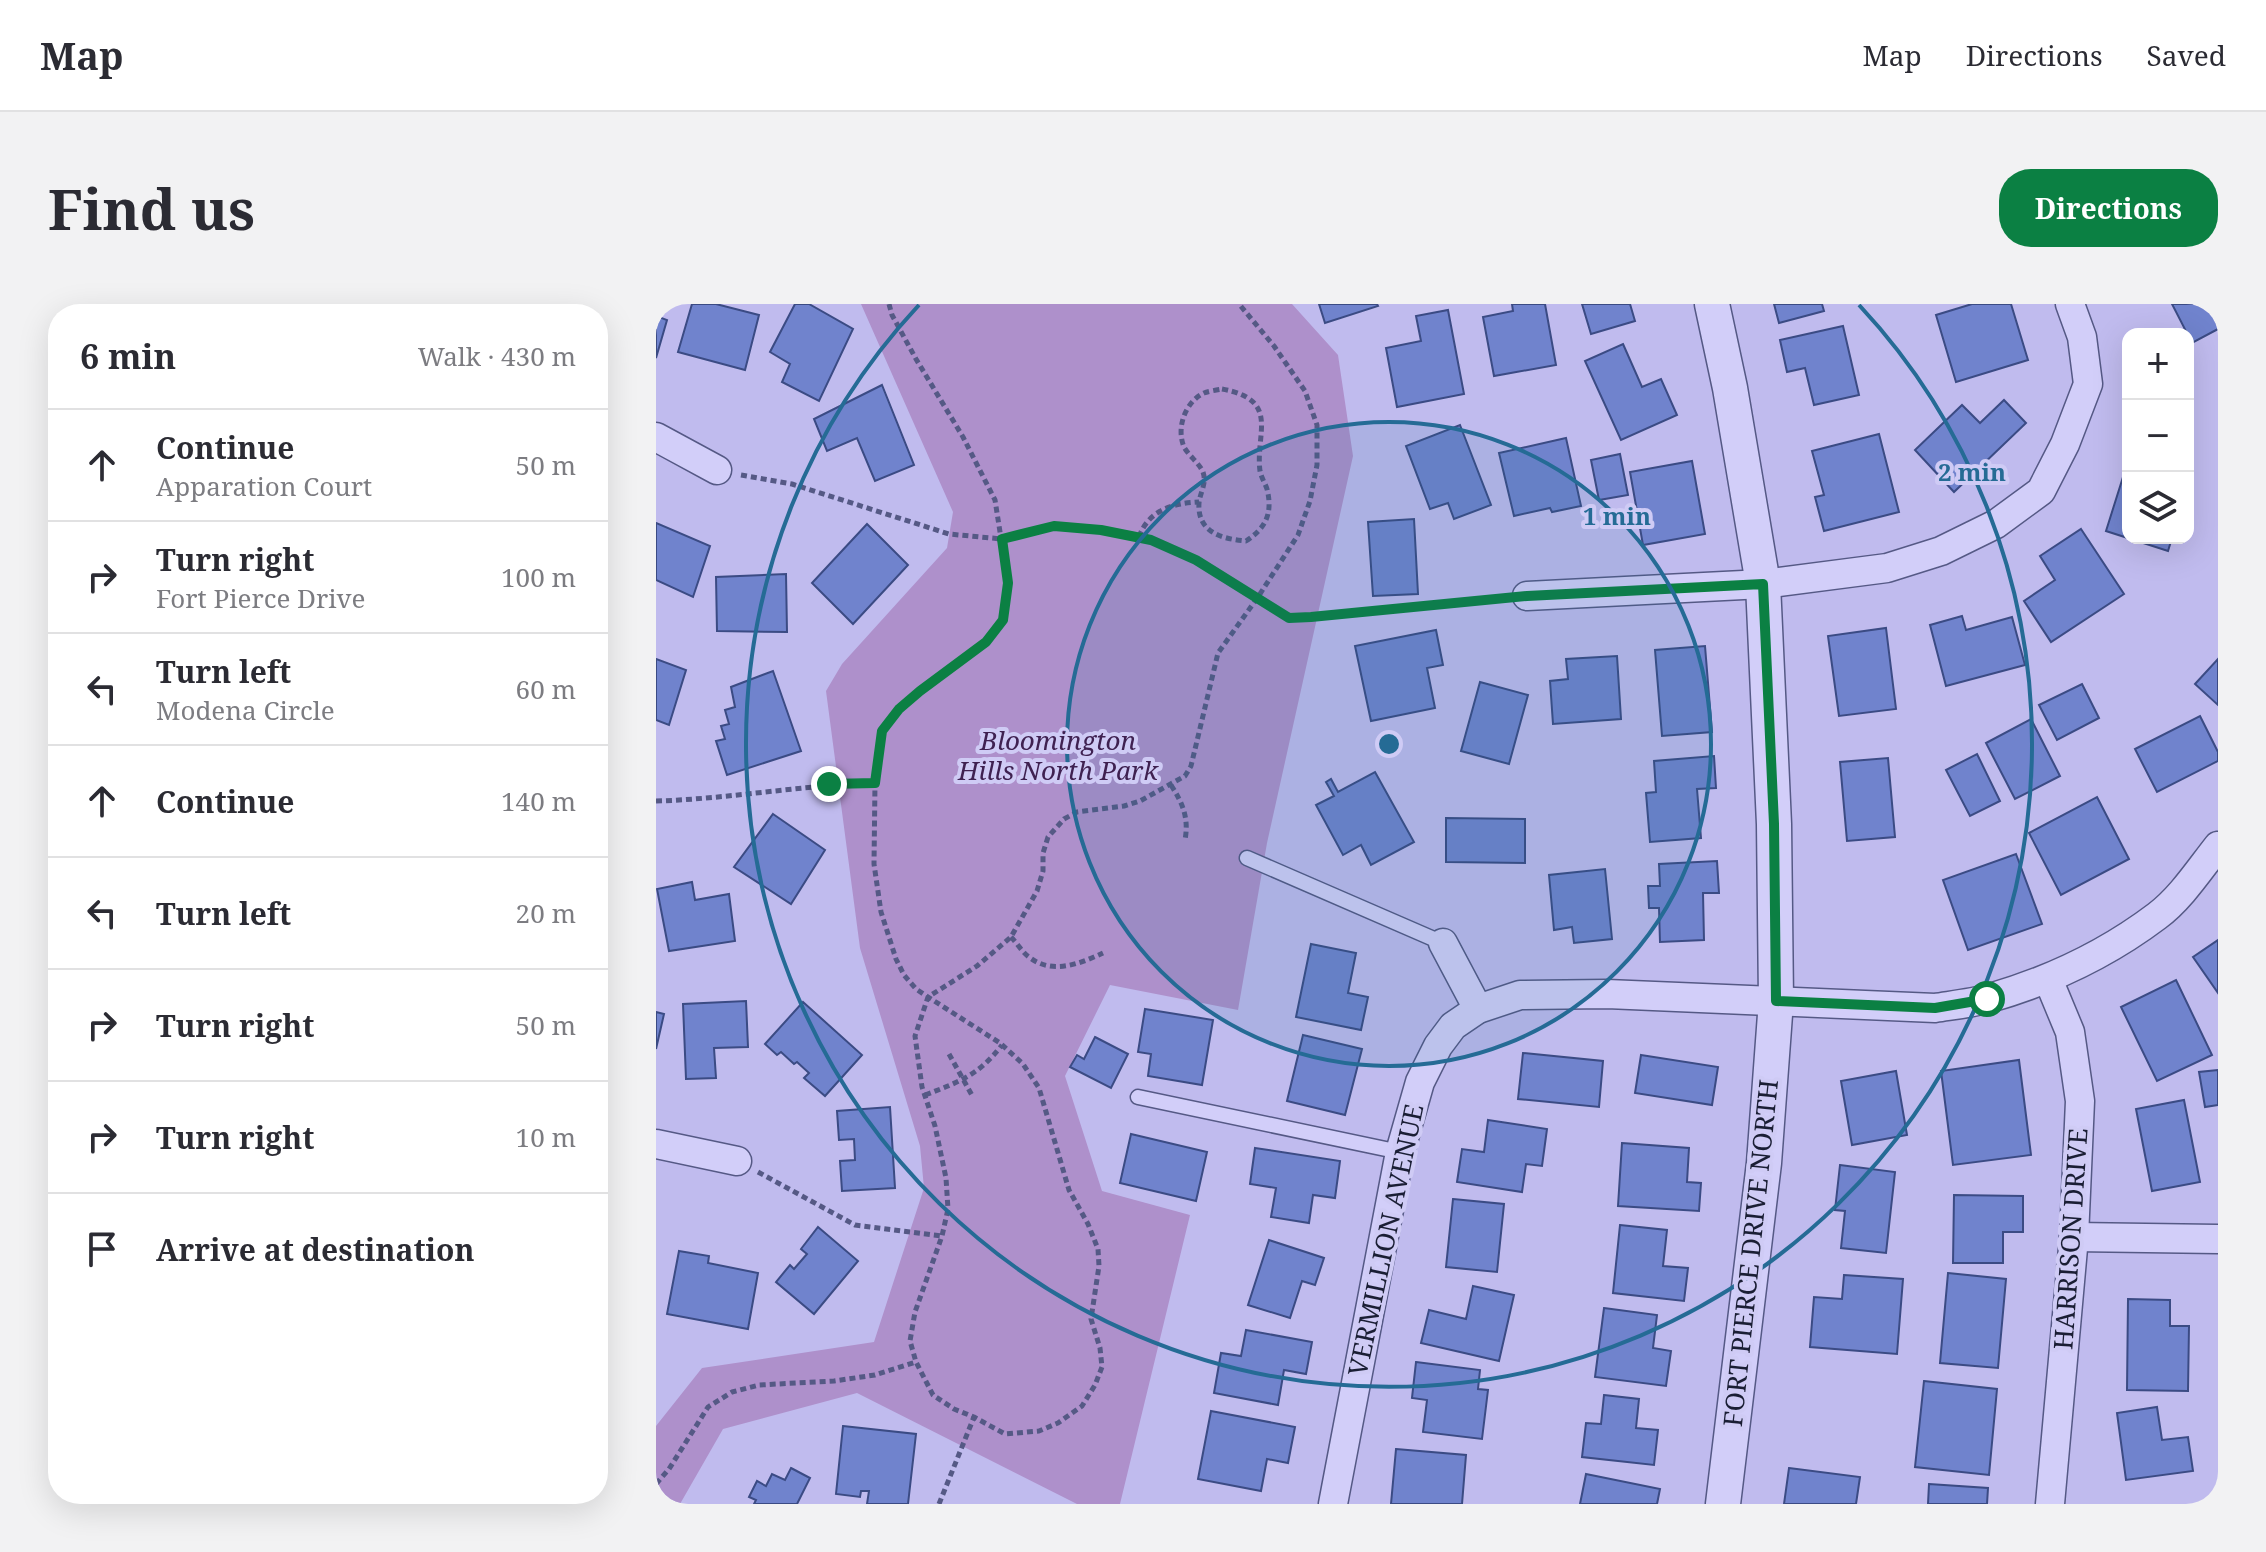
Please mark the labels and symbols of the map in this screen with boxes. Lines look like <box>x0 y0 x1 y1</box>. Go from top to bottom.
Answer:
text: 2 min <box>1938 455 2006 488</box>
text: 1 min <box>1583 499 1651 532</box>
park label: Bloomington Hills North Park <box>957 722 1159 788</box>
centre of rings <box>1375 730 1403 758</box>
route end <box>811 766 847 802</box>
route start <box>1969 981 2005 1017</box>
street label: FORT PIERCE DRIVE NORTH <box>1714 1077 1786 1428</box>
street label: VERMILLION AVENUE <box>1339 1100 1431 1379</box>
street label: HARRISON DRIVE <box>2044 1127 2096 1351</box>

